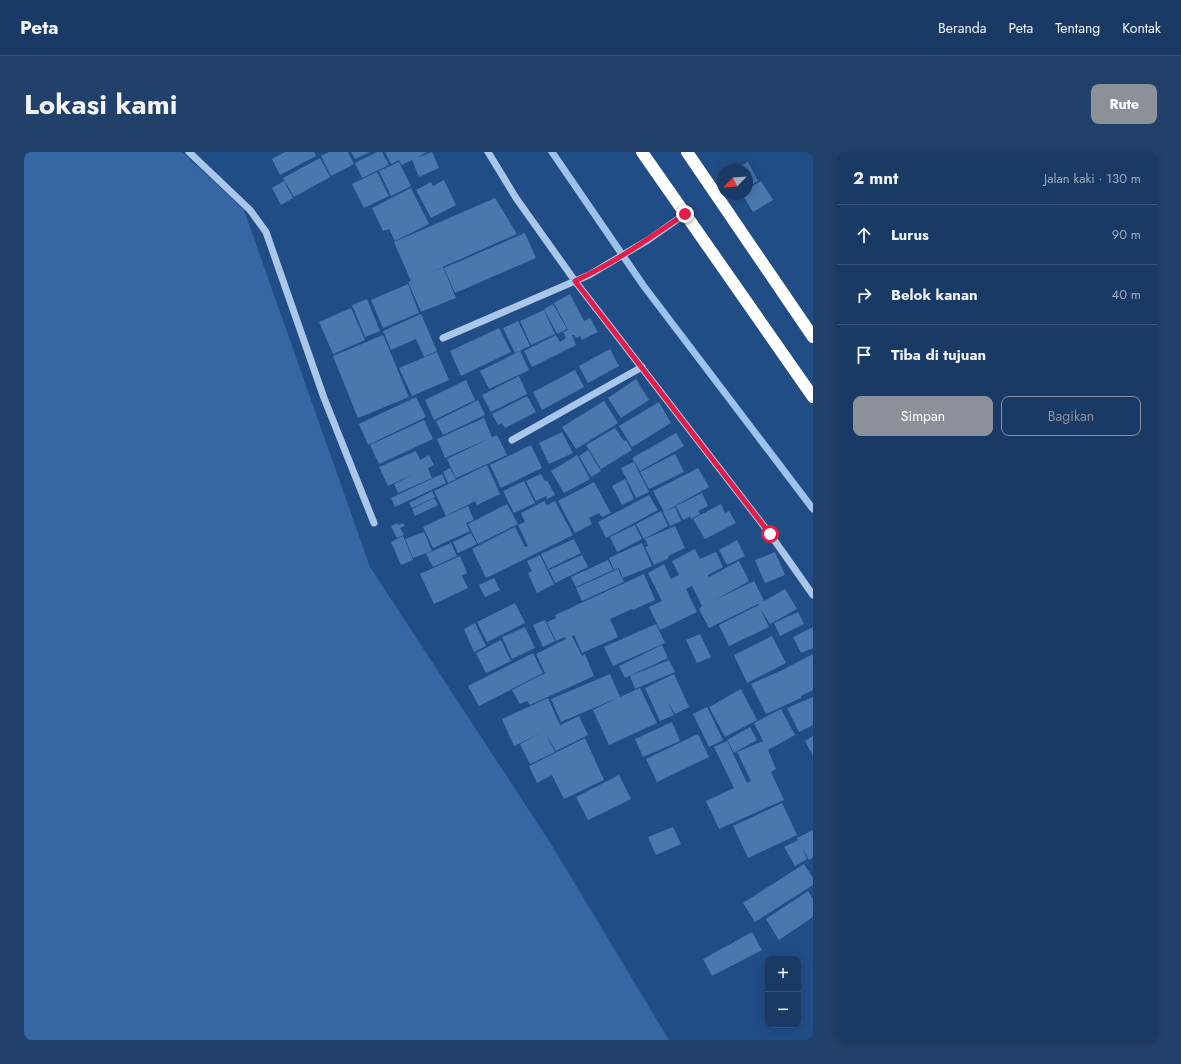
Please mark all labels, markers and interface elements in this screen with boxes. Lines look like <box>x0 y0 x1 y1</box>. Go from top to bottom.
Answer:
text: Peta <box>20 14 58 41</box>
text: Beranda <box>938 18 987 38</box>
text: Peta <box>1009 18 1033 38</box>
text: Tentang <box>1055 18 1100 38</box>
text: Kontak <box>1122 18 1161 38</box>
text: Lokasi kami <box>24 84 177 125</box>
button: Rute <box>1091 84 1157 124</box>
north arrow <box>717 164 753 200</box>
text: 2 mnt <box>853 166 898 190</box>
text: Jalan kaki · 130 m <box>1044 169 1141 188</box>
route end <box>676 205 694 223</box>
icon: ahead <box>853 224 875 246</box>
text: Lurus <box>891 224 929 246</box>
text: 90 m <box>1112 225 1141 244</box>
icon: right <box>853 284 875 306</box>
text: Belok kanan <box>891 284 978 306</box>
text: 40 m <box>1112 285 1141 304</box>
icon: arrive <box>853 344 875 366</box>
text: Tiba di tujuan <box>891 344 986 366</box>
button: Simpan <box>853 396 993 436</box>
button: Bagikan <box>1001 396 1141 436</box>
route start <box>761 525 779 543</box>
map controls <box>765 956 801 1028</box>
button: + <box>765 956 801 992</box>
button: − <box>765 992 801 1028</box>

